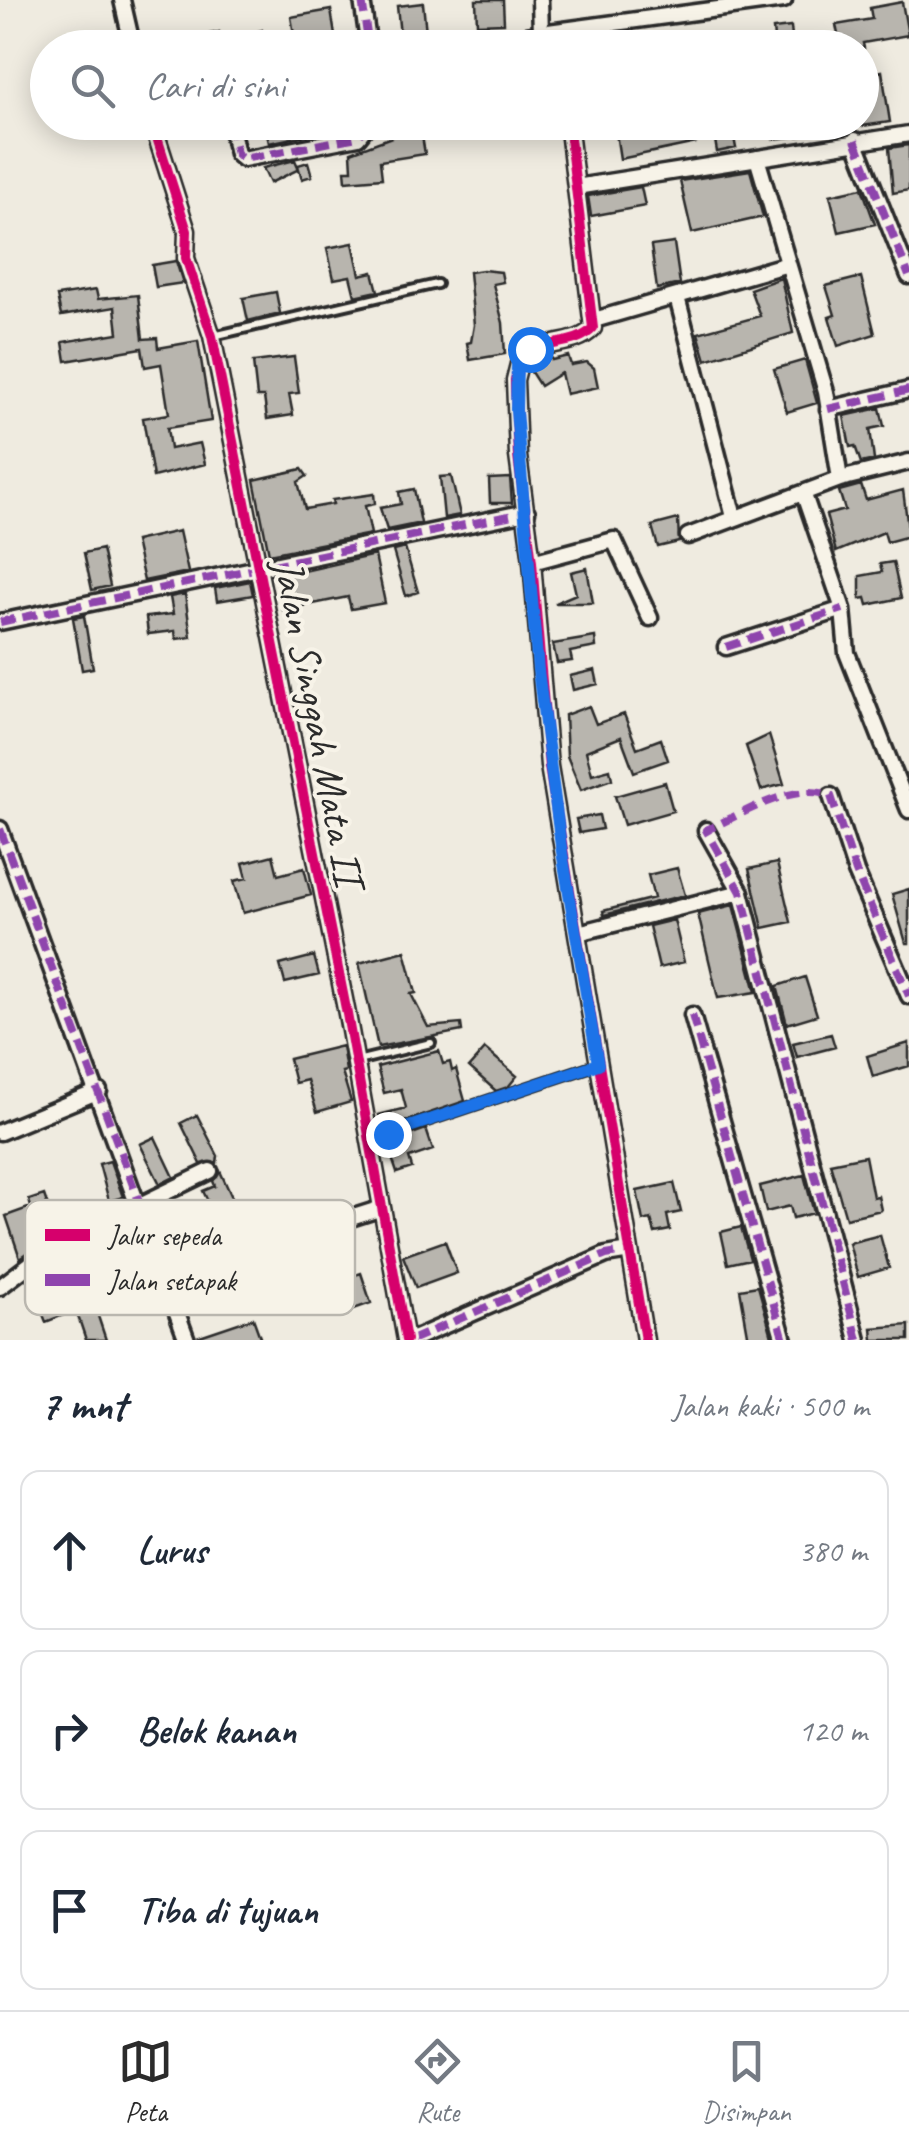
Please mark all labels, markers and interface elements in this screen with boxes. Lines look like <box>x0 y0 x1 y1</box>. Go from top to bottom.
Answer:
search box <box>30 30 879 140</box>
icon: search <box>65 58 120 113</box>
text: Cari di sini <box>145 62 285 109</box>
route start <box>508 327 554 373</box>
street label: Jalan Singgah Mata II <box>261 553 378 898</box>
route end <box>366 1112 412 1158</box>
legend <box>25 1200 355 1315</box>
text: Jalur sepeda <box>106 1218 223 1253</box>
text: Jalan setapak <box>106 1263 238 1298</box>
text: 7 mnt <box>40 1379 126 1432</box>
text: Jalan kaki · 500 m <box>672 1385 869 1426</box>
icon: ahead <box>42 1523 97 1578</box>
text: Lurus <box>137 1527 207 1574</box>
text: 380 m <box>798 1530 867 1571</box>
icon: right <box>42 1703 97 1758</box>
text: Belok kanan <box>137 1707 296 1754</box>
text: 120 m <box>798 1710 867 1751</box>
icon: arrive <box>42 1883 97 1938</box>
text: Tiba di tujuan <box>137 1887 318 1934</box>
tab: Peta <box>118 2034 173 2129</box>
tab: Rute <box>410 2034 465 2129</box>
tab: Disimpan <box>702 2034 791 2129</box>

